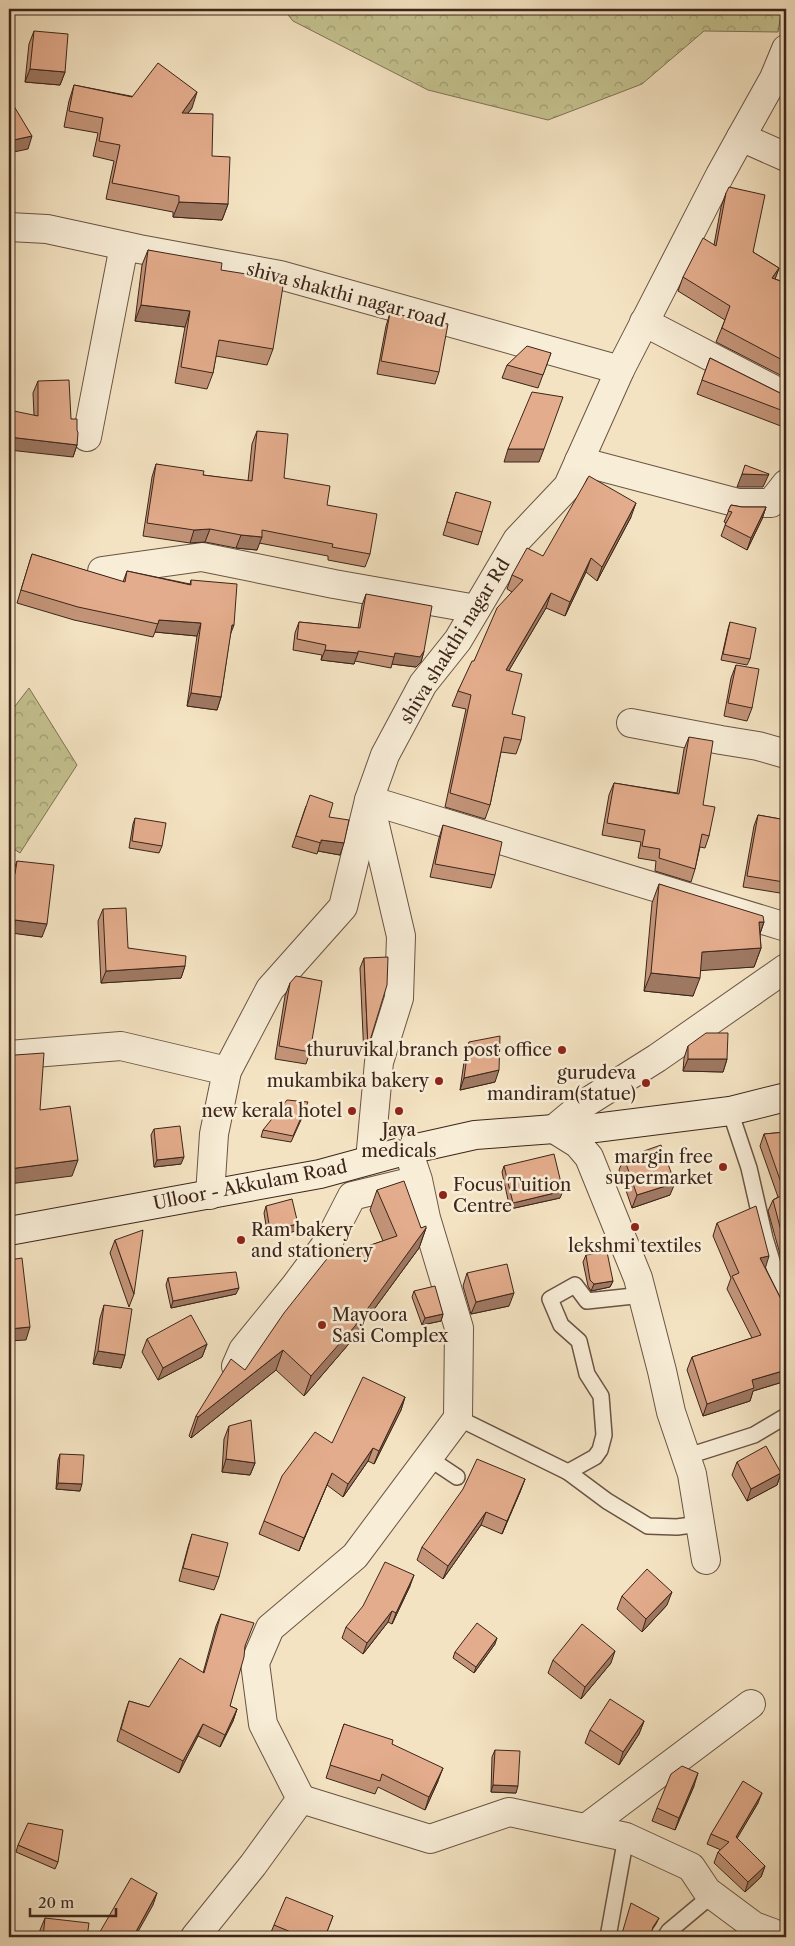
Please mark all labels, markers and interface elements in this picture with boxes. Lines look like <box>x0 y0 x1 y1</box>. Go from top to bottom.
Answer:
street label: shiva shakthi nagar road <box>244 258 448 332</box>
street label: shiva shakthi nagar Rd <box>395 554 515 728</box>
place label: thuruvikal branch post office <box>306 1039 552 1061</box>
marker: thuruvikal branch post office <box>556 1044 568 1056</box>
place label: gurudeva mandiram(statue) <box>487 1062 636 1105</box>
place label: mukambika bakery <box>267 1070 430 1092</box>
marker: mukambika bakery <box>433 1075 445 1087</box>
marker: gurudeva mandiram(statue) <box>640 1077 652 1089</box>
place label: new kerala hotel <box>202 1100 342 1122</box>
marker: new kerala hotel <box>346 1105 358 1117</box>
marker: Jaya medicals <box>393 1105 405 1117</box>
place label: Jaya medicals <box>361 1119 437 1162</box>
place label: margin free supermarket <box>605 1146 714 1189</box>
street label: Ulloor - Akkulam Road <box>151 1155 349 1215</box>
marker: margin free supermarket <box>717 1161 729 1173</box>
place label: Focus Tuition Centre <box>453 1174 571 1217</box>
marker: Focus Tuition Centre <box>437 1189 449 1201</box>
place label: Ram bakery and stationery <box>251 1219 374 1262</box>
marker: lekshmi textiles <box>629 1221 641 1233</box>
marker: Ram bakery and stationery <box>235 1234 247 1246</box>
place label: lekshmi textiles <box>568 1235 702 1257</box>
place label: Mayoora Sasi Complex <box>332 1304 449 1347</box>
marker: Mayoora Sasi Complex <box>316 1319 328 1331</box>
scale bar <box>30 1886 116 1918</box>
text: 20 m <box>38 1893 74 1912</box>

